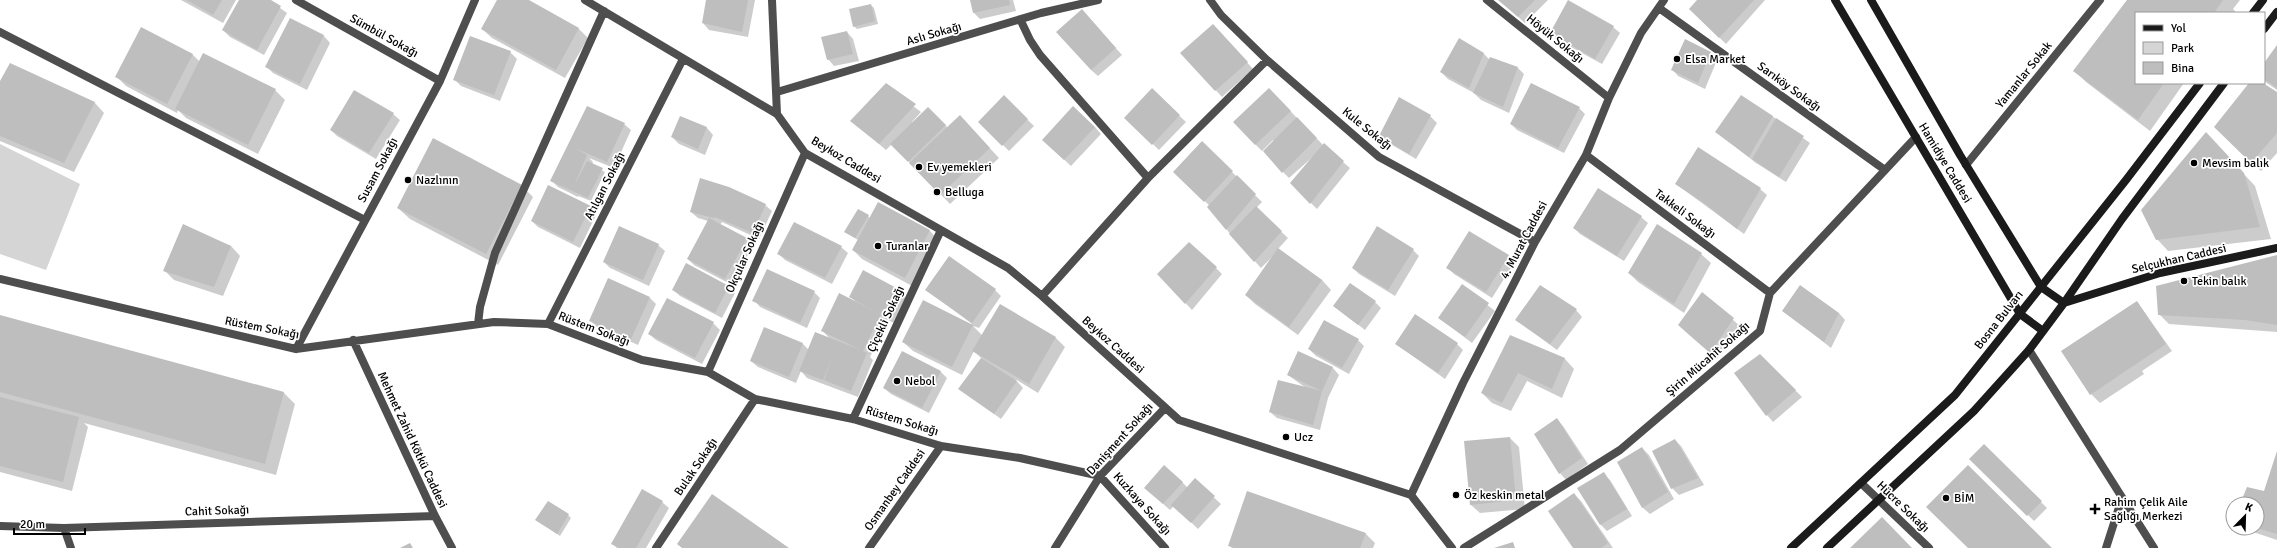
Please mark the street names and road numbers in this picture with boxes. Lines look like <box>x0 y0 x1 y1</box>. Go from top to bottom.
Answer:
street label: Sümbül Sokağı <box>347 11 421 61</box>
street label: Höyük Sokağı <box>1523 11 1587 67</box>
street label: Aslı Sokağı <box>905 19 963 49</box>
street label: Yamanlar Sokak <box>1993 39 2055 111</box>
street label: Sarıköy Sokağı <box>1754 59 1824 115</box>
street label: Kule Sokağı <box>1339 104 1395 154</box>
street label: Hamidiye Caddesi <box>1915 120 1975 206</box>
street label: Beykoz Caddesi <box>808 133 884 187</box>
street label: Susam Sokağı <box>355 135 401 205</box>
street label: Atılgan Sokağı <box>581 150 629 222</box>
street label: Takkeli Sokağı <box>1651 186 1719 242</box>
street label: 4. Murat Caddesi <box>1497 198 1551 282</box>
street label: Okçular Sokağı <box>722 219 768 295</box>
street label: Selçukhan Caddesi <box>2130 241 2228 277</box>
street label: Çiçekli Sokağı <box>864 283 908 355</box>
street label: Bosna Bulvarı <box>1971 288 2027 352</box>
street label: Rüstem Sokağı <box>556 308 632 350</box>
street label: Rüstem Sokağı <box>223 313 301 343</box>
street label: Beykoz Caddesi <box>1079 313 1147 377</box>
street label: Şirin Mücahit Sokağı <box>1663 319 1753 399</box>
street label: Mehmet Zahid Kötkü Caddesi <box>374 369 450 511</box>
street label: Danişment Sokağı <box>1084 400 1156 478</box>
street label: Rüstem Sokağı <box>864 403 940 439</box>
street label: Bulak Sokağı <box>671 435 721 499</box>
street label: Osmanbey Caddesi <box>861 446 929 534</box>
street label: Kuzkaya Sokağı <box>1110 469 1174 539</box>
street label: Hücre Sokağı <box>1873 478 1933 536</box>
street label: Cahit Sokağı <box>185 502 249 520</box>

